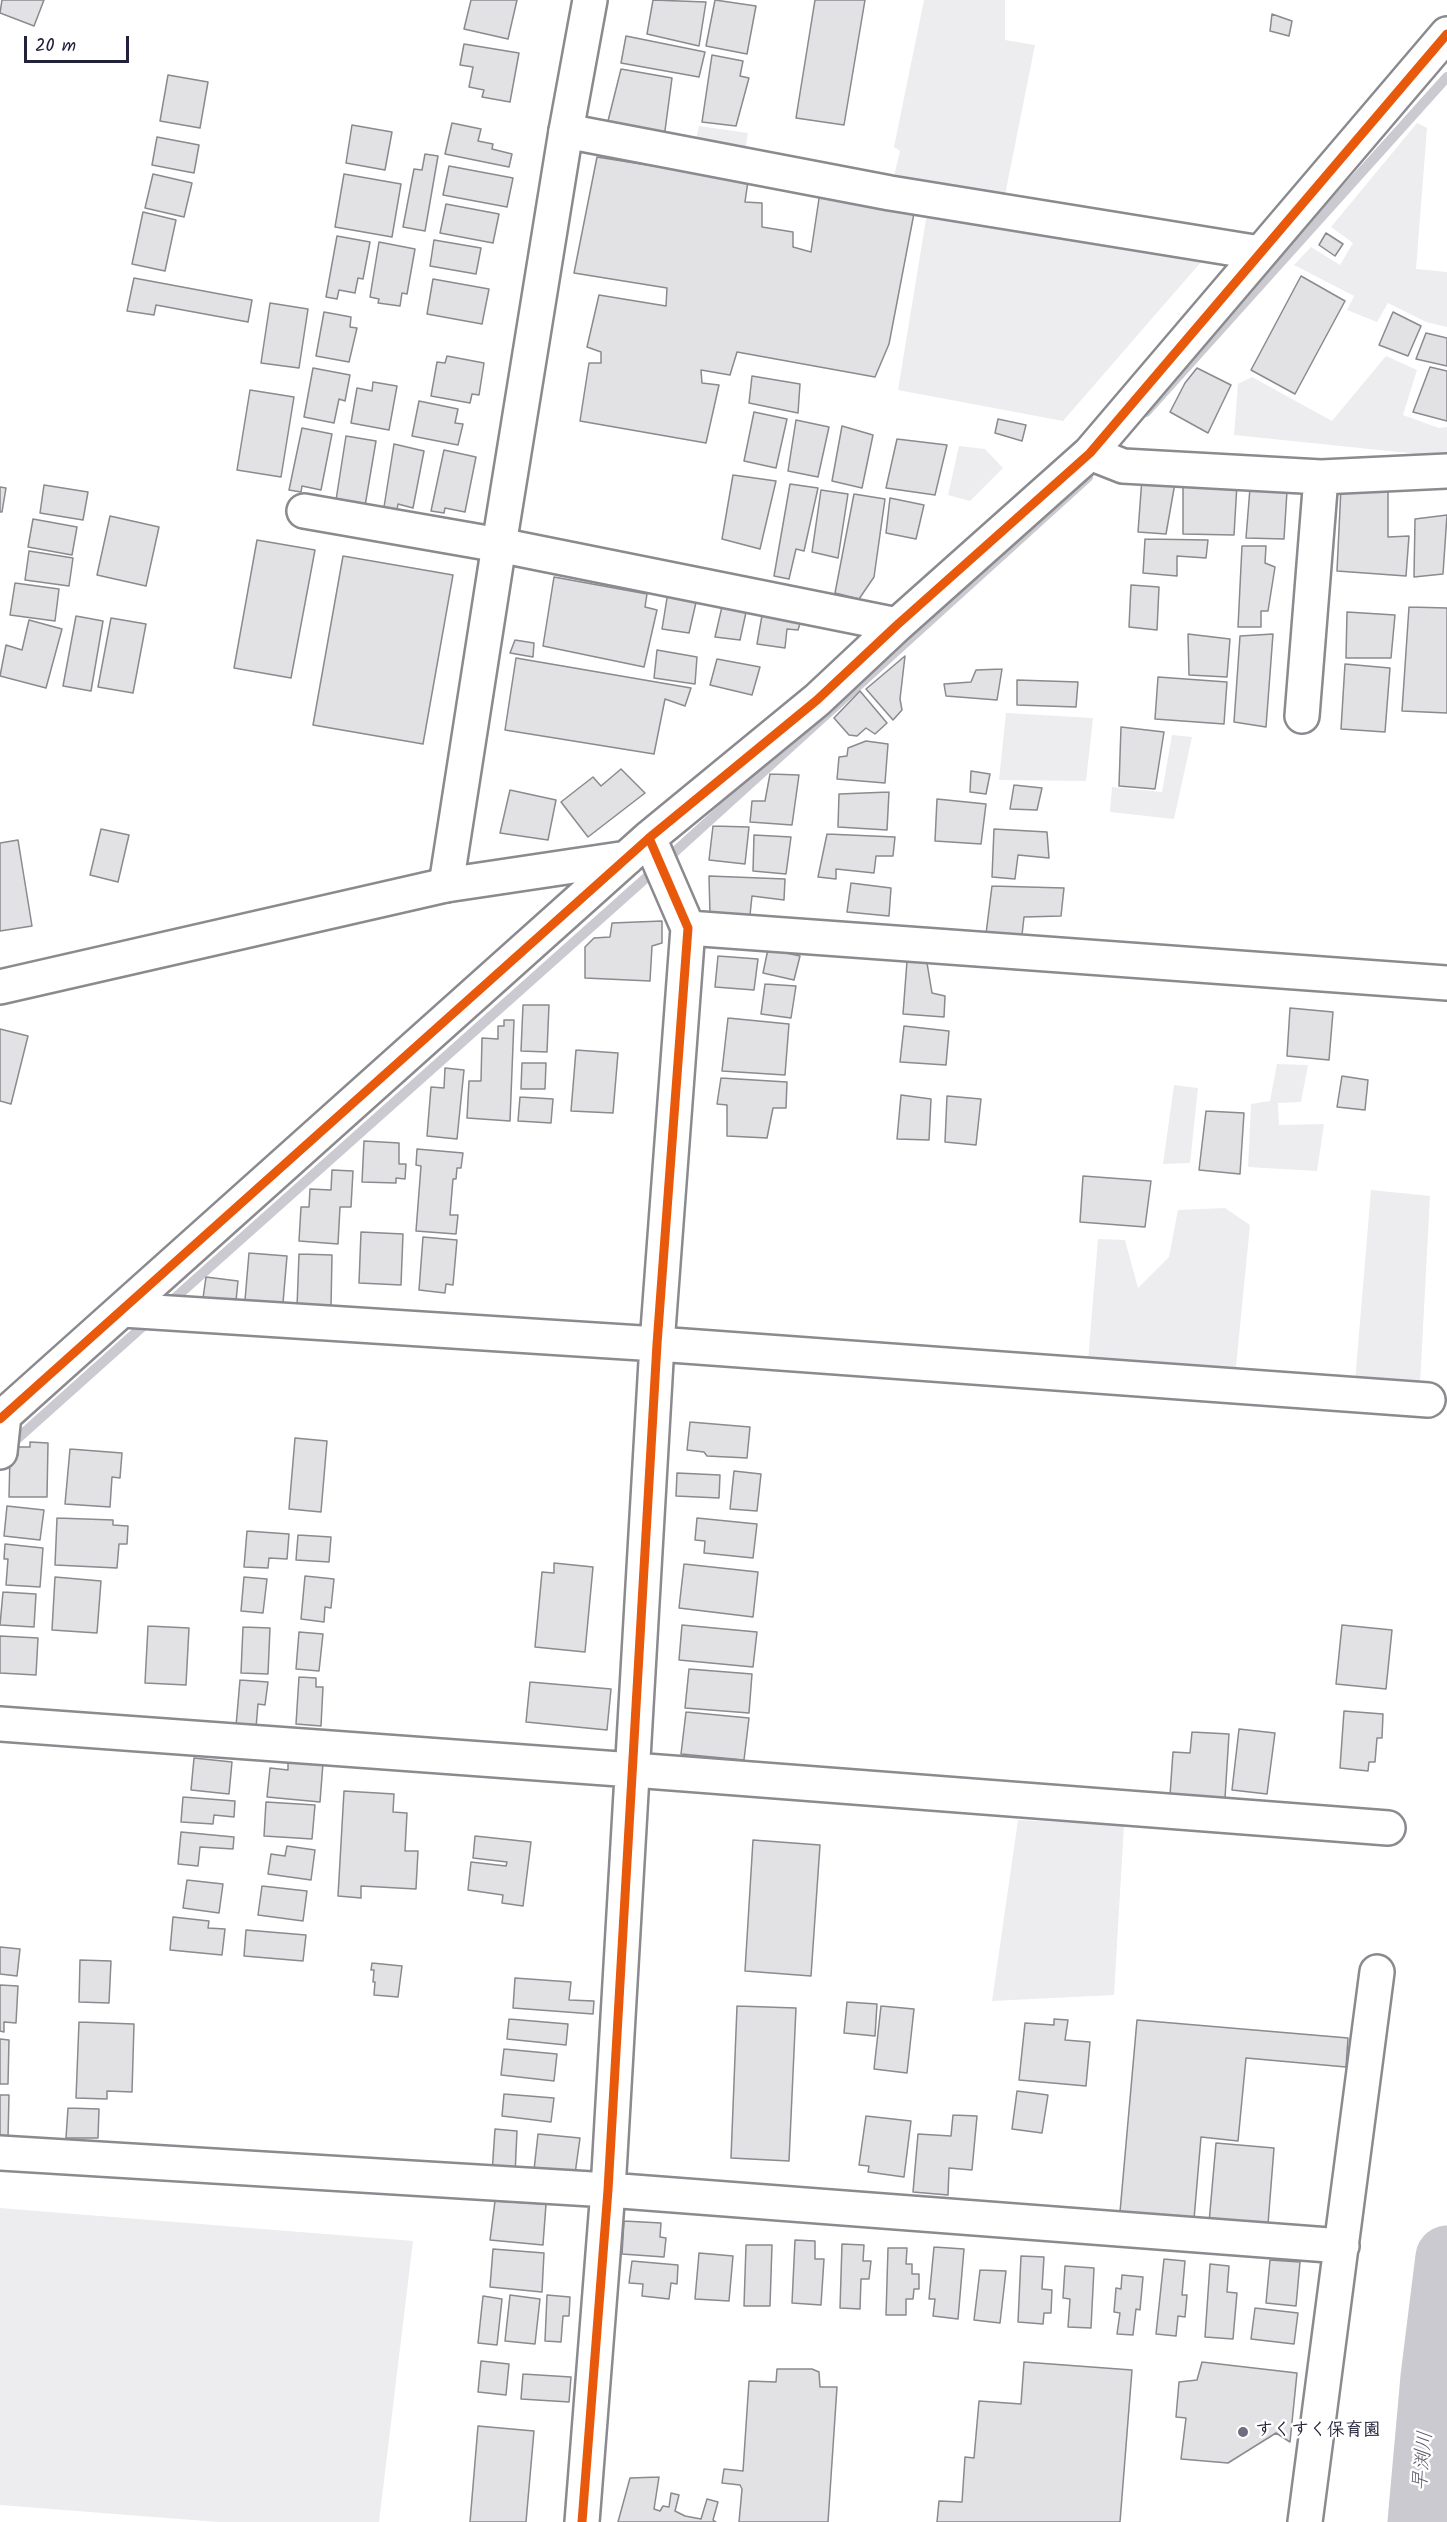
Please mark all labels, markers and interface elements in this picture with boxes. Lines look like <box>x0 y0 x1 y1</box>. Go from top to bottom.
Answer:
scale bar <box>27 24 132 62</box>
text: 20 m <box>35 32 76 61</box>
place label: すくすく保育園 <box>1255 2421 1381 2443</box>
marker: すくすく保育園 <box>1236 2425 1250 2439</box>
water label: 早渕川 <box>1410 2430 1440 2492</box>

